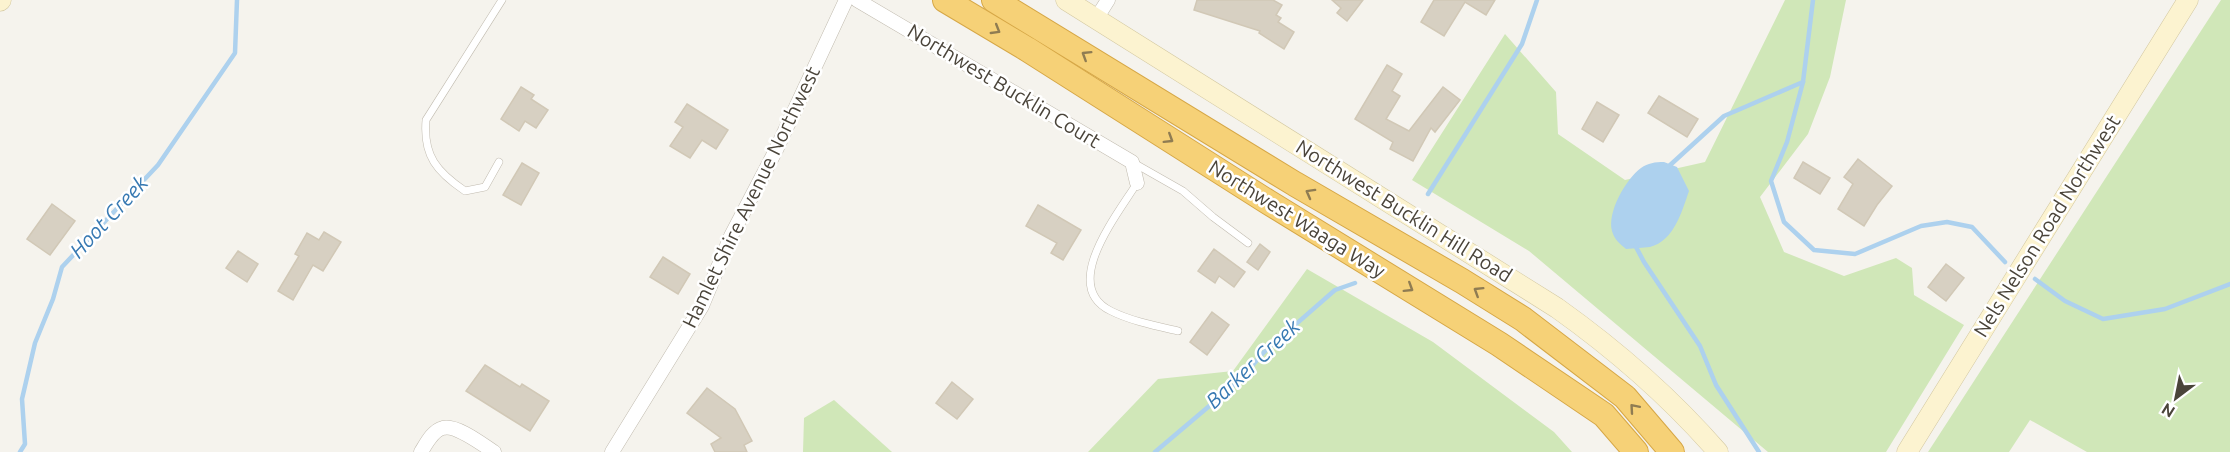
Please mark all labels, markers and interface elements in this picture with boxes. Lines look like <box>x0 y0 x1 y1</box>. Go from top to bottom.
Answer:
street label: Northwest Bucklin Court <box>904 19 1105 152</box>
one-way arrow <box>990 23 1000 34</box>
one-way arrow <box>1081 51 1092 62</box>
street label: Hamlet Shire Avenue Northwest <box>677 62 824 331</box>
street label: Nels Nelson Road Northwest <box>1969 110 2125 341</box>
one-way arrow <box>1163 132 1174 143</box>
street label: Northwest Bucklin Hill Road <box>1292 135 1516 287</box>
street label: Northwest Waaga Way <box>1205 155 1390 282</box>
water label: Hoot Creek <box>64 170 152 262</box>
one-way arrow <box>1306 189 1316 200</box>
one-way arrow <box>1402 281 1413 292</box>
one-way arrow <box>1474 288 1485 299</box>
water label: Barker Creek <box>1201 314 1304 413</box>
north arrow <box>2146 368 2206 428</box>
text: N <box>2158 400 2178 422</box>
one-way arrow <box>1630 404 1641 415</box>

